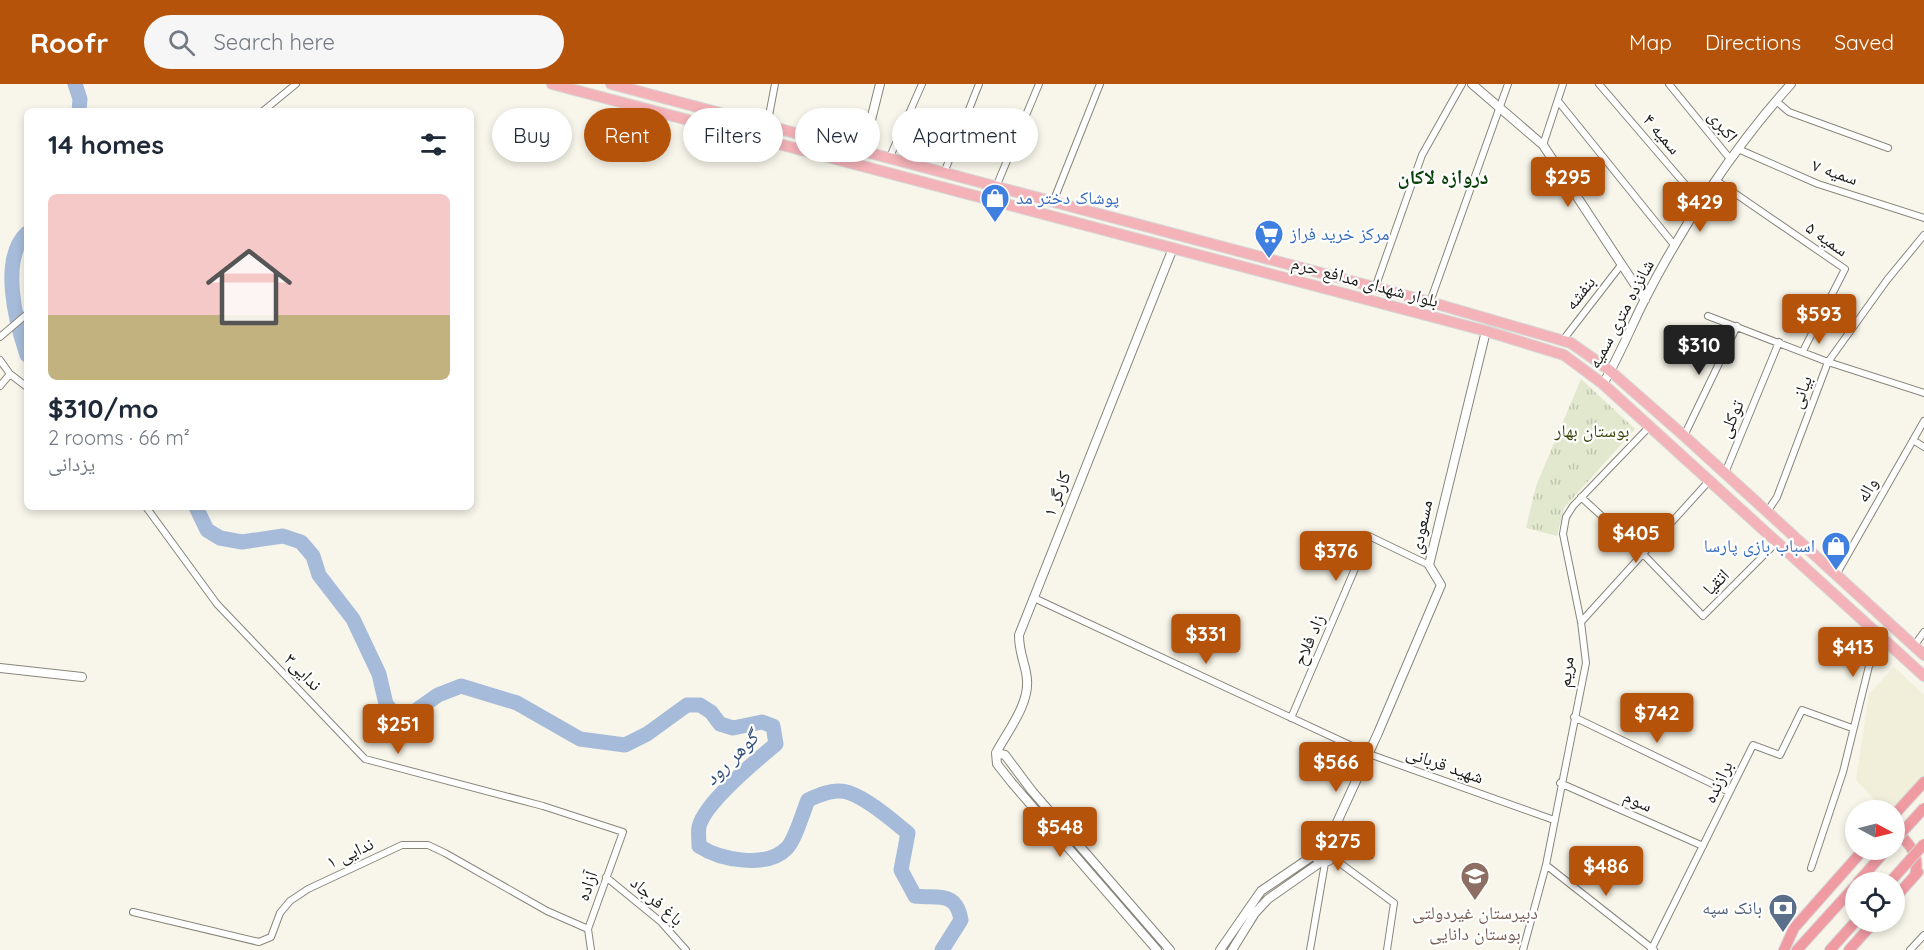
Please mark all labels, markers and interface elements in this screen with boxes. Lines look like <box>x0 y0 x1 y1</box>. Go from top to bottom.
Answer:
search box <box>144 15 564 69</box>
text: Roofr <box>30 25 108 60</box>
icon: search <box>165 26 198 59</box>
text: Search here <box>213 28 335 56</box>
text: Map <box>1629 29 1672 55</box>
text: Directions <box>1705 29 1801 55</box>
text: Saved <box>1834 29 1894 55</box>
street label: اکبری <box>1703 105 1743 147</box>
chip: Buy <box>492 108 572 162</box>
chip: Rent <box>584 108 671 162</box>
chip: Filters <box>683 108 783 162</box>
chip: New <box>795 108 880 162</box>
chip: Apartment <box>892 108 1038 162</box>
street label: سمیه ۴ <box>1638 108 1686 159</box>
text: 14 homes <box>48 128 164 161</box>
icon: filters <box>417 128 450 161</box>
street label: سمیه ۷ <box>1809 153 1861 190</box>
pin: $295 <box>1532 157 1604 208</box>
district label: دروازه لاکان <box>1397 164 1489 189</box>
text: $295 <box>1545 164 1591 189</box>
shop icon: پوشاک دختر مد <box>979 182 1011 224</box>
pin: $429 <box>1664 182 1736 233</box>
place label: پوشاک دختر مد <box>1016 186 1119 209</box>
text: $429 <box>1677 189 1723 214</box>
street label: سمیه ۵ <box>1801 216 1853 261</box>
supermarket icon: مرکز خرید فراز <box>1253 218 1285 260</box>
place label: مرکز خرید فراز <box>1289 222 1390 245</box>
icon: home <box>195 233 303 341</box>
street label: بلوار شهدای مدافع حرم <box>1289 251 1441 313</box>
street label: شانزده متری سمیه <box>1582 255 1659 372</box>
street label: بنفشه <box>1559 271 1600 314</box>
pin: $593 <box>1783 294 1855 345</box>
text: $593 <box>1796 301 1842 326</box>
pin: $310 <box>1663 325 1735 376</box>
text: $310 <box>1678 332 1720 357</box>
street label: بیانی <box>1784 372 1817 411</box>
text: $310/mo <box>48 392 159 425</box>
street label: توکلی <box>1712 396 1749 441</box>
park label: بوستان بهار <box>1553 419 1630 442</box>
text: 2 rooms · 66 m² <box>48 425 190 450</box>
text: یزدانی <box>48 451 95 476</box>
street label: کارگر ۱ <box>1037 467 1076 520</box>
street label: واله <box>1850 473 1883 506</box>
street label: مسعودی <box>1404 498 1437 556</box>
pin: $405 <box>1600 513 1672 564</box>
text: $405 <box>1612 520 1660 545</box>
shop icon: اسباب بازی پارسا <box>1820 530 1852 572</box>
pin: $376 <box>1300 531 1372 582</box>
place label: اسباب بازی پارسا <box>1704 534 1815 557</box>
text: $376 <box>1314 538 1358 563</box>
street label: اتقیا <box>1697 563 1734 600</box>
street label: زاد فلاح <box>1287 611 1331 669</box>
pin: $331 <box>1170 614 1242 665</box>
text: $331 <box>1185 621 1227 646</box>
pin: $413 <box>1817 627 1889 678</box>
text: $413 <box>1832 634 1874 659</box>
street label: ندایی۳ <box>280 648 327 696</box>
street label: مریم <box>1552 655 1580 689</box>
pin: $742 <box>1621 693 1693 744</box>
text: $742 <box>1634 700 1680 725</box>
pin: $251 <box>362 704 434 755</box>
text: $251 <box>377 711 419 736</box>
water label: گوهر رود <box>698 722 767 790</box>
street label: شهید قربانی <box>1403 741 1487 788</box>
pin: $566 <box>1300 742 1372 793</box>
text: $566 <box>1313 749 1359 774</box>
street label: برازنده <box>1698 757 1738 807</box>
street label: سوم <box>1620 784 1656 818</box>
north arrow <box>1845 800 1905 860</box>
map controls <box>1845 800 1905 932</box>
pin: $548 <box>1024 807 1096 858</box>
text: $548 <box>1037 814 1083 839</box>
pin: $275 <box>1302 821 1374 872</box>
text: $275 <box>1315 828 1361 853</box>
street label: ندایی ۱ <box>323 832 377 873</box>
pin: $486 <box>1570 846 1642 897</box>
text: $486 <box>1583 853 1629 878</box>
school or university icon: دبیرستان غیردولتی بوستان دانایی <box>1459 860 1491 902</box>
street label: آزاده <box>571 867 602 904</box>
street label: باغ فرجاد <box>626 871 689 930</box>
button: locate <box>1845 872 1905 932</box>
bank icon: بانک سپه <box>1767 892 1799 934</box>
place label: بانک سپه <box>1702 896 1762 919</box>
place label: دبیرستان غیردولتی بوستان دانایی <box>1412 901 1538 945</box>

